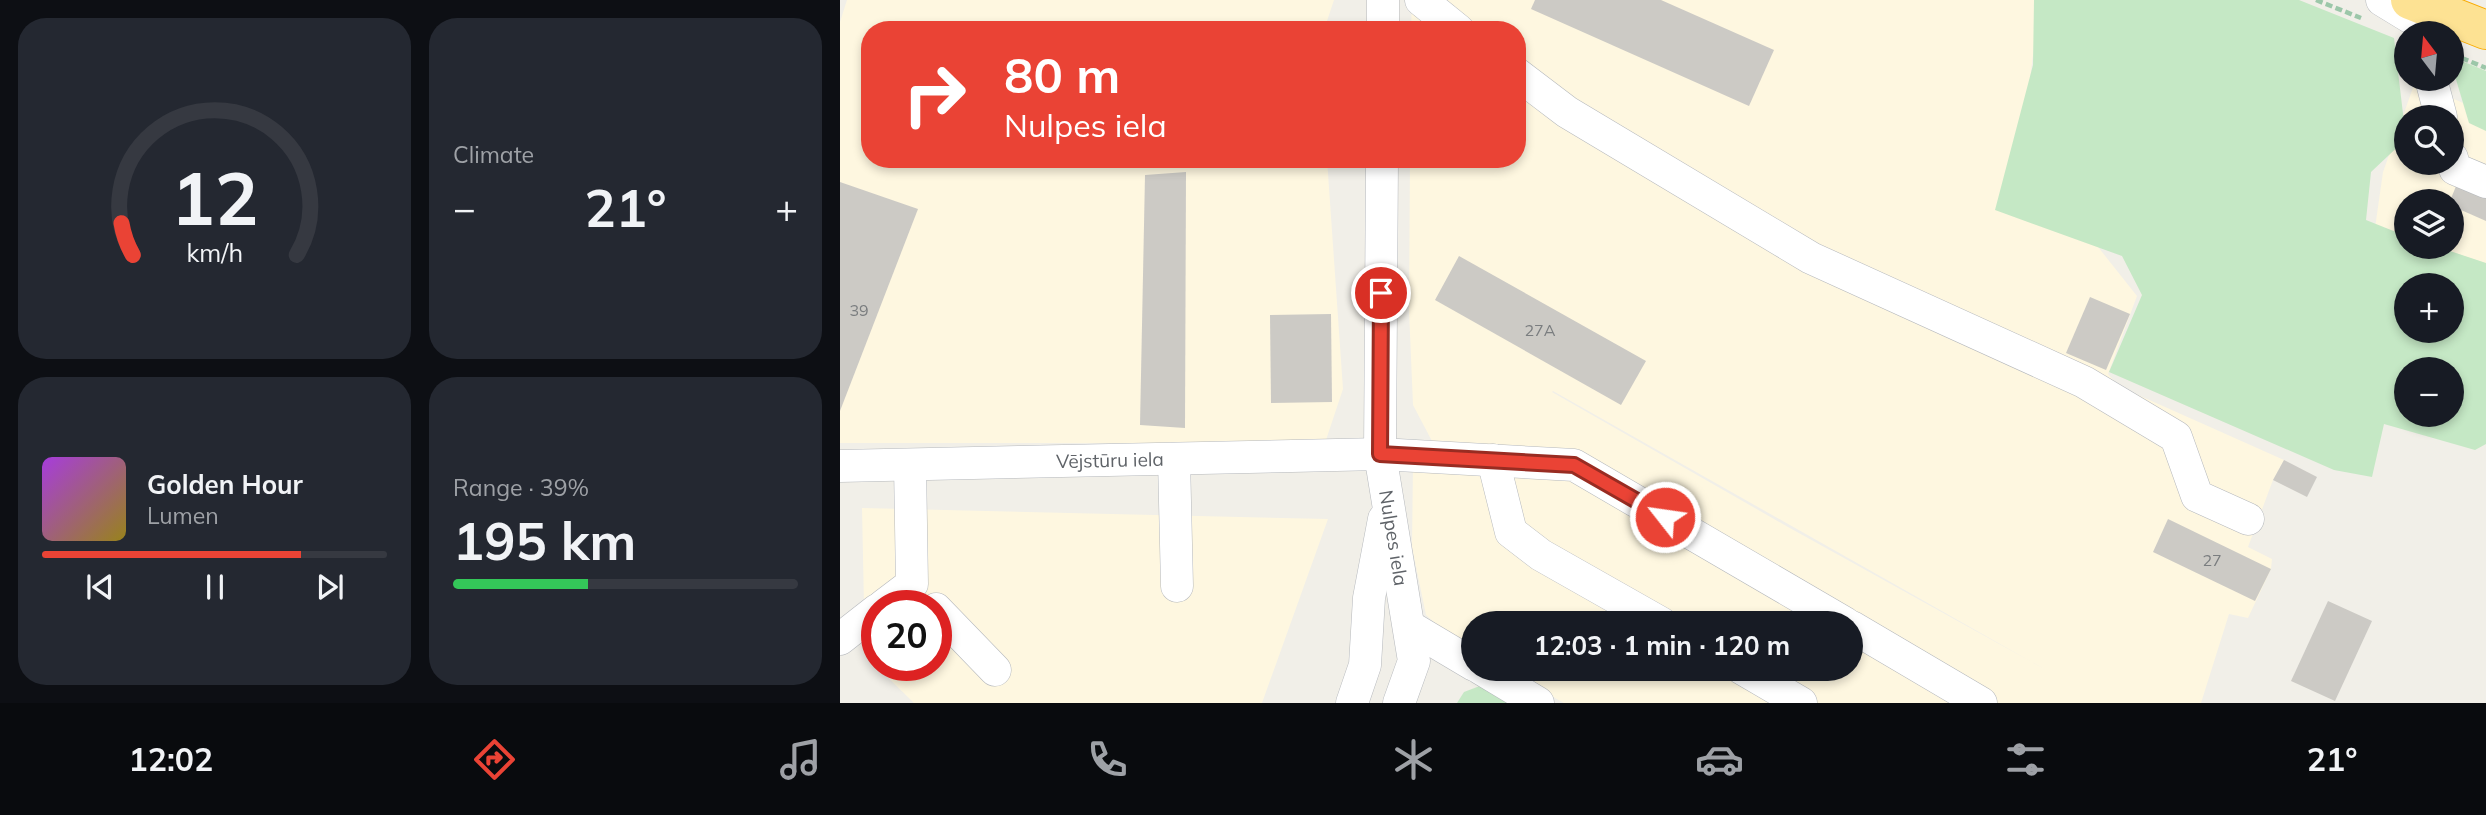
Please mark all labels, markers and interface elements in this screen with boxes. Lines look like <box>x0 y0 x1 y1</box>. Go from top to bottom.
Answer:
north arrow <box>2394 21 2464 91</box>
map controls <box>2394 21 2464 427</box>
text: 80 m <box>1004 44 1120 105</box>
icon: right <box>889 49 980 140</box>
text: Nulpes iela <box>1004 105 1167 145</box>
button: search <box>2394 105 2464 175</box>
text: Climate <box>453 140 534 169</box>
text: 12 <box>171 152 258 243</box>
text: 21° <box>584 175 667 240</box>
text: − <box>453 184 476 232</box>
text: + <box>775 184 798 232</box>
button: layers <box>2394 189 2464 259</box>
text: km/h <box>186 236 243 267</box>
pin <box>1351 263 1411 323</box>
button: + <box>2394 273 2464 343</box>
icon: arrive <box>1362 274 1400 312</box>
house number: 39 <box>849 300 869 320</box>
house number: 27A <box>1525 320 1556 340</box>
button: − <box>2394 357 2464 427</box>
street label: Vējstūru iela <box>1056 447 1164 473</box>
text: Golden Hour <box>147 468 303 501</box>
text: Range · 39% <box>453 473 589 502</box>
position arrow <box>1628 480 1702 554</box>
street label: Nulpes iela <box>1374 488 1413 588</box>
text: Lumen <box>147 501 219 530</box>
text: 195 km <box>453 508 636 573</box>
house number: 27 <box>2202 550 2222 570</box>
icon: previous <box>81 568 119 606</box>
icon: pause <box>196 568 234 606</box>
icon: next <box>311 568 349 606</box>
speed limit sign: 20 <box>861 590 952 681</box>
text: 12:03 · 1 min · 120 m <box>1534 629 1790 662</box>
icon: directions <box>470 735 519 784</box>
icon: music <box>776 735 825 784</box>
icon: phone <box>1083 735 1132 784</box>
icon: climate <box>1389 735 1438 784</box>
icon: car <box>1695 735 1744 784</box>
icon: filters <box>2001 735 2050 784</box>
text: 12:02 <box>129 739 213 779</box>
text: 21° <box>2307 739 2357 779</box>

